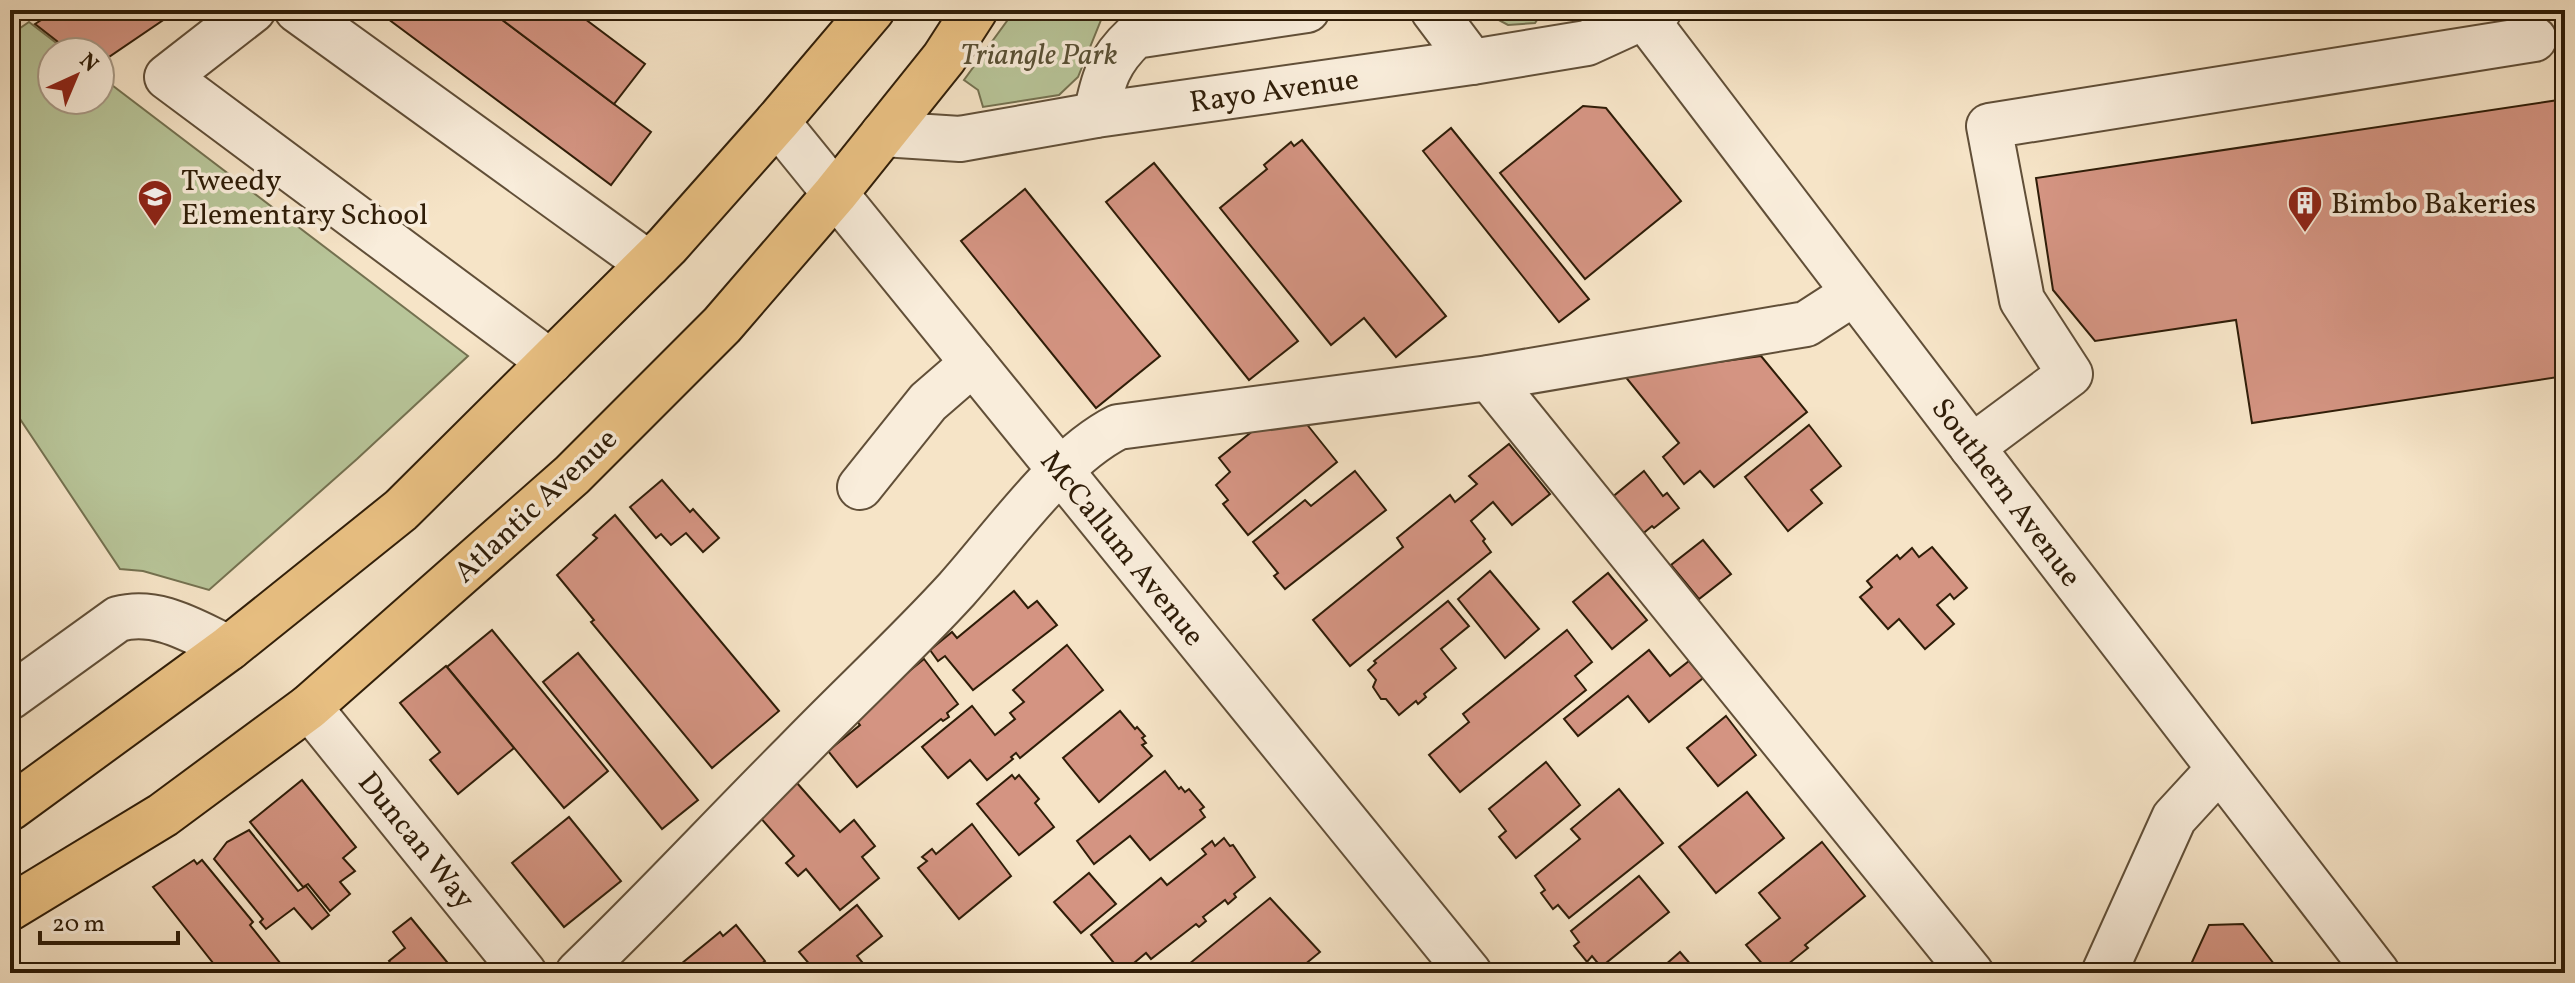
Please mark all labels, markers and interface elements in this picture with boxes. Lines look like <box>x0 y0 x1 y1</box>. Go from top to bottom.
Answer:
park label: Triangle Park <box>960 35 1118 77</box>
north arrow <box>36 36 116 116</box>
text: N <box>72 47 105 80</box>
street label: Rayo Avenue <box>1187 59 1362 125</box>
place label: Tweedy Elementary School <box>181 161 428 237</box>
school or university icon: Tweedy Elementary School <box>136 178 174 228</box>
building icon: Bimbo Bakeries <box>2286 184 2324 234</box>
place label: Bimbo Bakeries <box>2331 184 2536 226</box>
street label: Southern Avenue <box>1920 390 2090 596</box>
street label: Atlantic Avenue <box>445 419 628 593</box>
street label: McCallum Avenue <box>1029 442 1214 656</box>
street label: Duncan Way <box>347 763 484 919</box>
scale bar <box>40 895 178 945</box>
text: 20 m <box>52 908 105 942</box>

